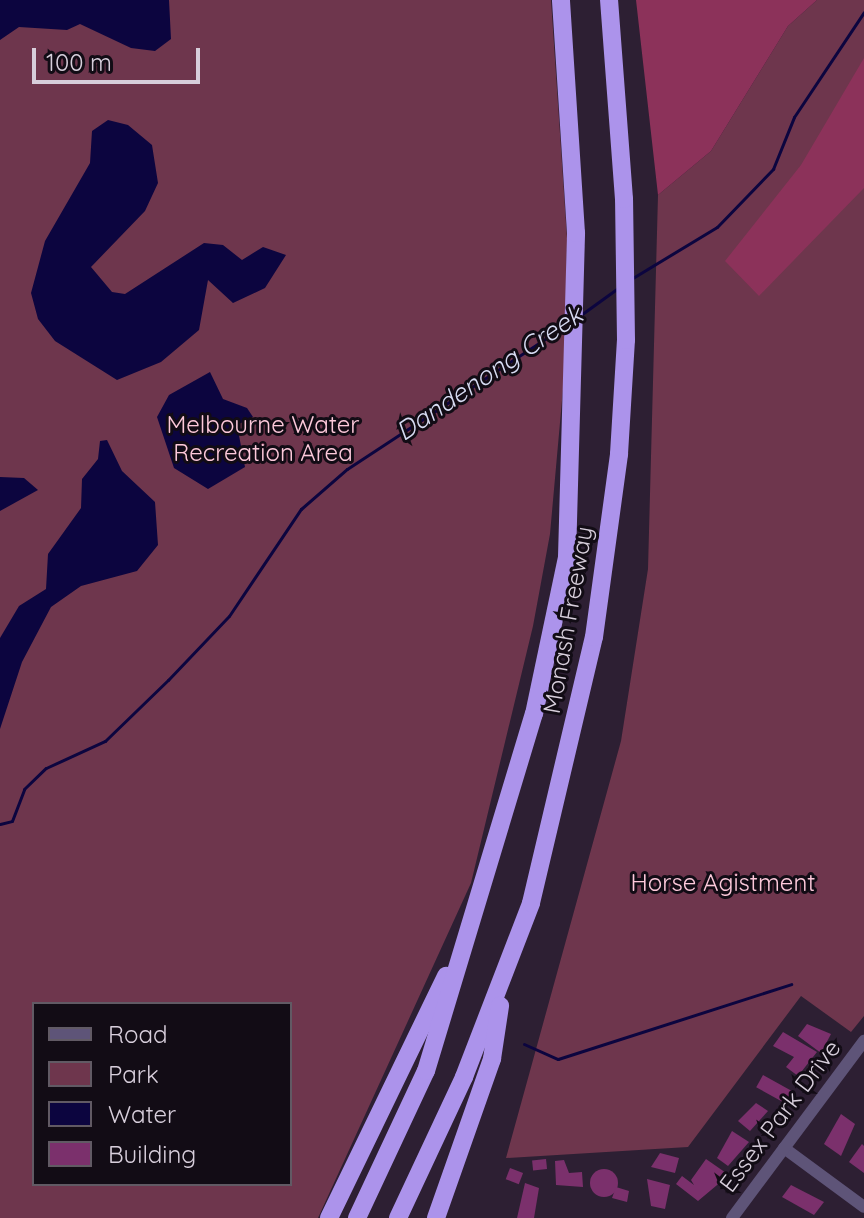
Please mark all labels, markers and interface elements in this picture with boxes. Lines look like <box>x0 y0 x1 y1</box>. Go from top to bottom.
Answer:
scale bar <box>36 32 204 82</box>
text: 100 m <box>46 47 112 77</box>
water label: Dandenong Creek <box>390 299 588 447</box>
park label: Melbourne Water Recreation Area <box>166 411 360 467</box>
street label: Monash Freeway <box>537 524 599 716</box>
park label: Horse Agistment <box>631 869 815 897</box>
legend <box>32 1002 292 1186</box>
text: Road <box>108 1019 168 1049</box>
street label: Essex Park Drive <box>713 1034 847 1198</box>
text: Park <box>108 1059 159 1089</box>
text: Water <box>108 1099 176 1129</box>
text: Building <box>108 1139 196 1169</box>

